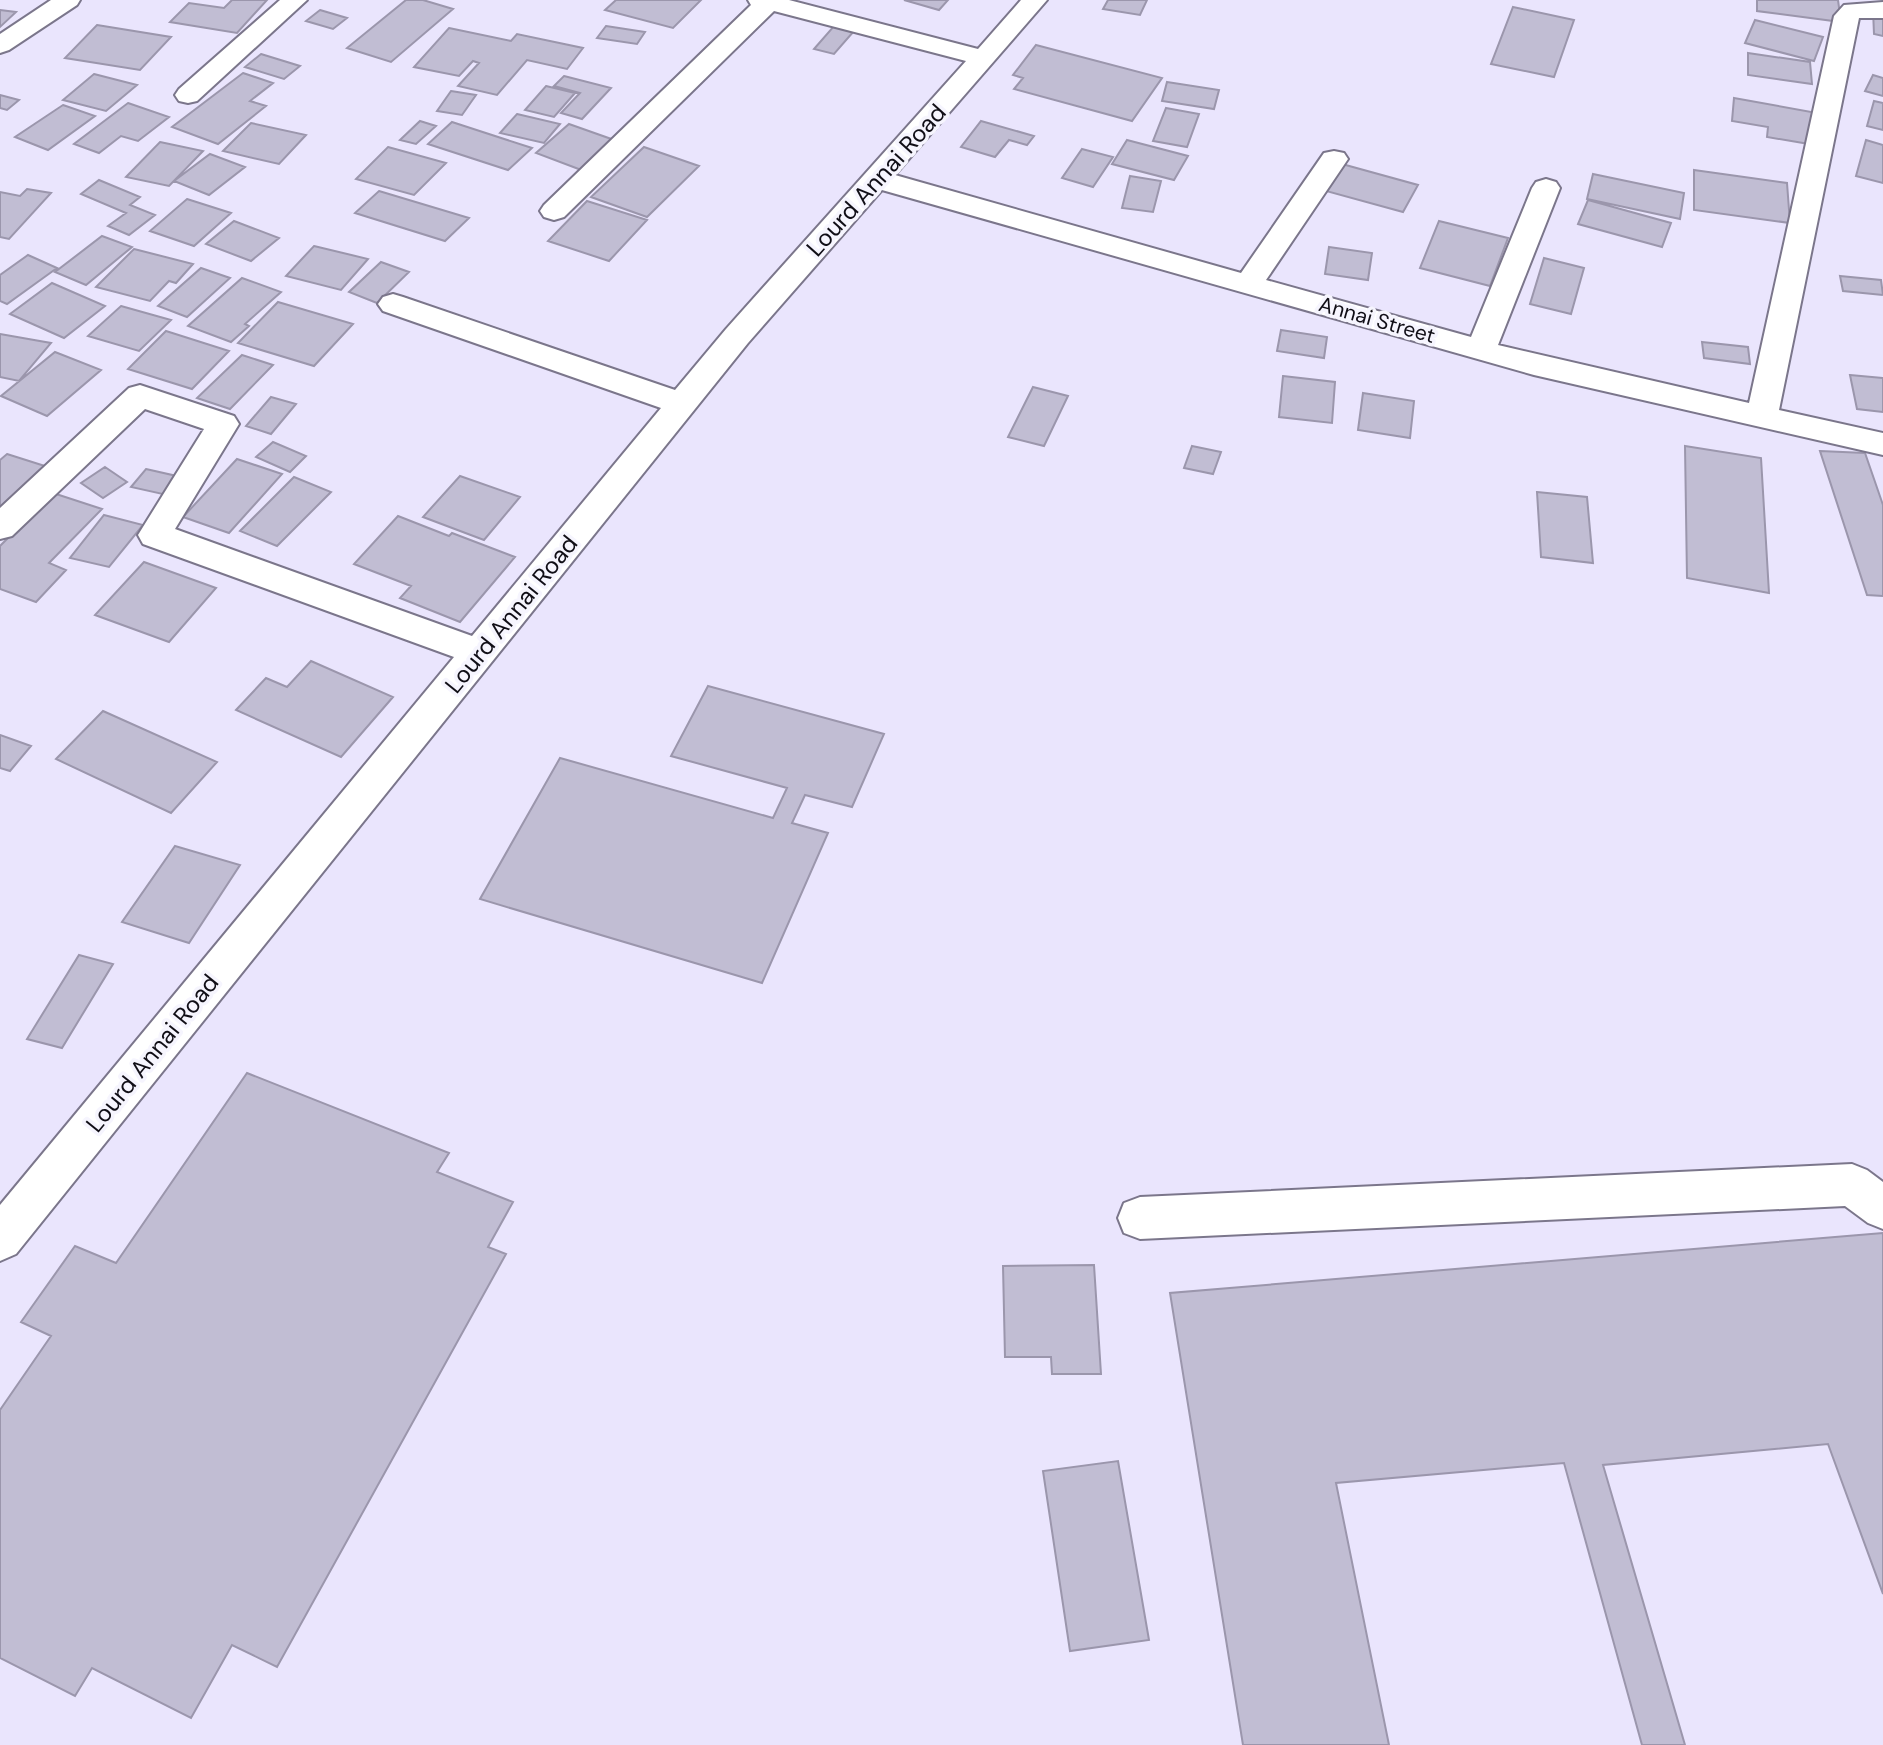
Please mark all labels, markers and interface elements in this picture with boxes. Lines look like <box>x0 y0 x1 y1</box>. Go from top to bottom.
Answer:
street label: Lourd Annai Road <box>799 97 953 263</box>
street label: Annai Street <box>1316 290 1438 350</box>
street label: Lourd Annai Road <box>438 529 584 699</box>
street label: Lourd Annai Road <box>79 968 225 1138</box>

